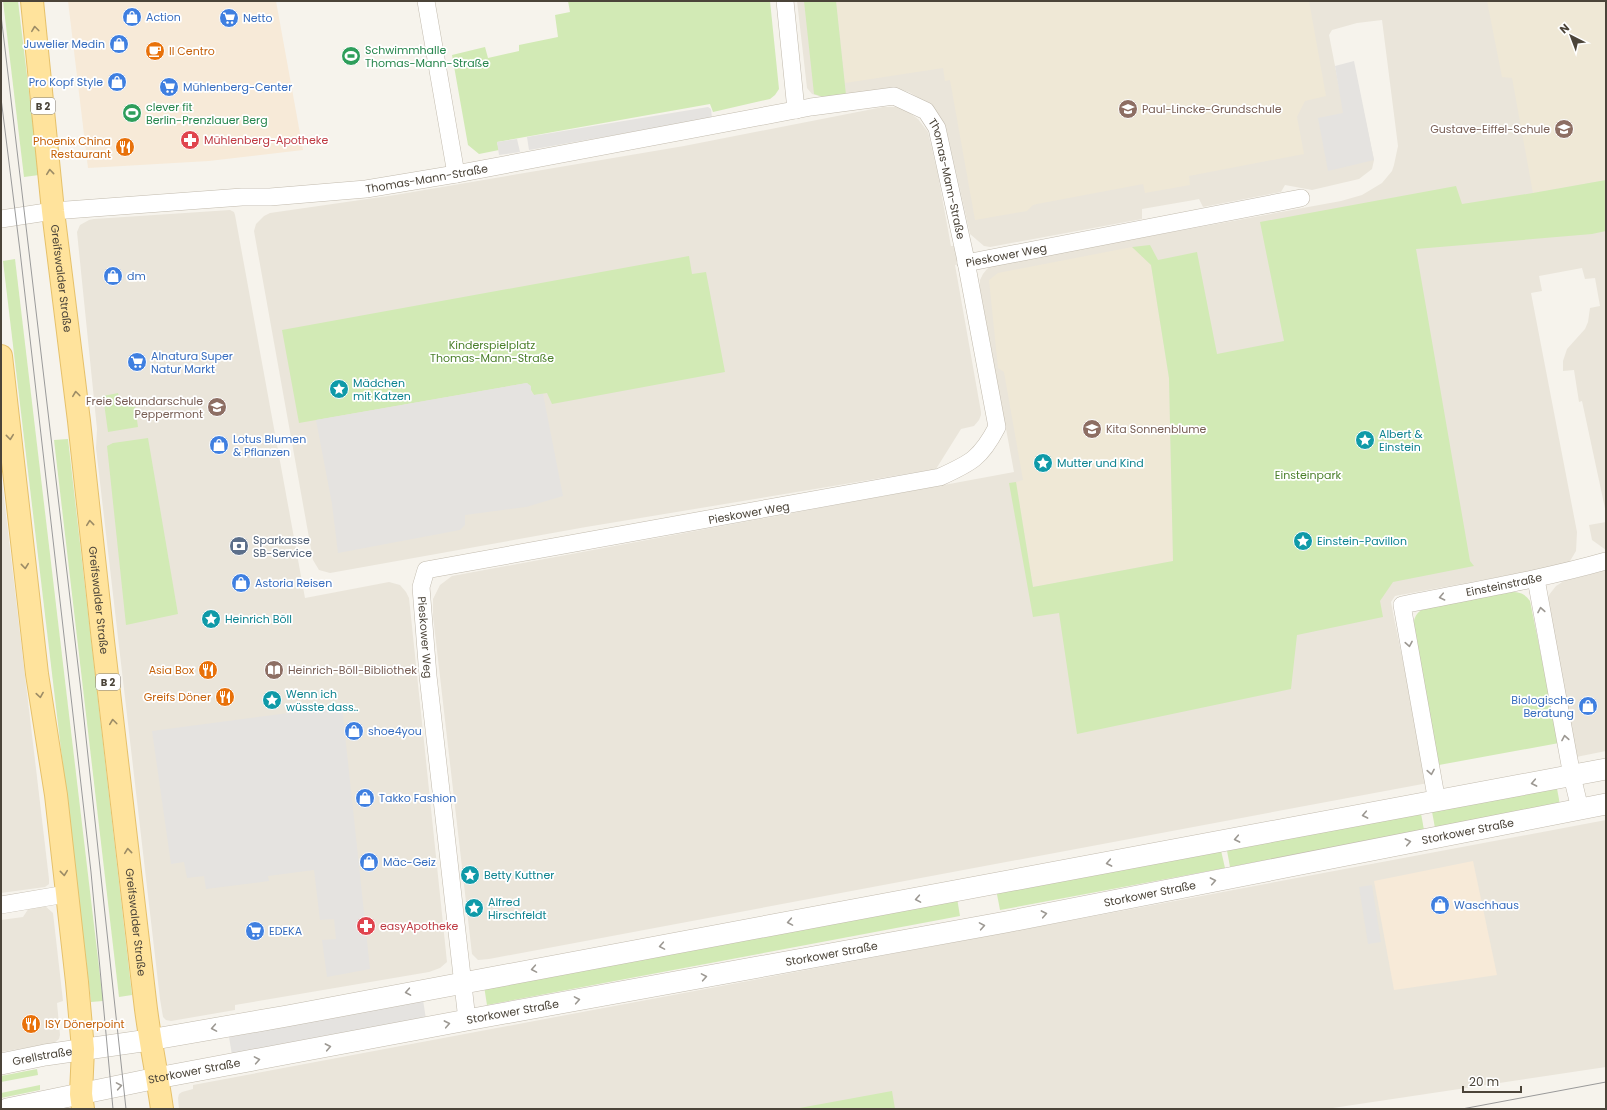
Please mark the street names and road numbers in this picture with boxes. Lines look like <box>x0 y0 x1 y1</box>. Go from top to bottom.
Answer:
road number: B 2 <box>31 98 55 114</box>
street label: Thomas-Mann-Straße <box>925 115 969 241</box>
street label: Thomas-Mann-Straße <box>364 160 489 197</box>
street label: Greifswalder Straße <box>47 224 76 333</box>
street label: Pieskower Weg <box>964 239 1048 271</box>
street label: Pieskower Weg <box>707 498 791 528</box>
street label: Greifswalder Straße <box>85 546 113 655</box>
street label: Einsteinstraße <box>1464 569 1544 600</box>
street label: Pieskower Weg <box>414 596 436 679</box>
road number: B 2 <box>96 674 120 690</box>
street label: Storkower Straße <box>1420 814 1515 848</box>
street label: Greifswalder Straße <box>122 867 150 977</box>
street label: Storkower Straße <box>1102 877 1198 911</box>
street label: Storkower Straße <box>784 937 879 970</box>
street label: Storkower Straße <box>465 995 560 1028</box>
street label: Grellstraße <box>11 1043 73 1069</box>
street label: Storkower Straße <box>147 1055 242 1088</box>

